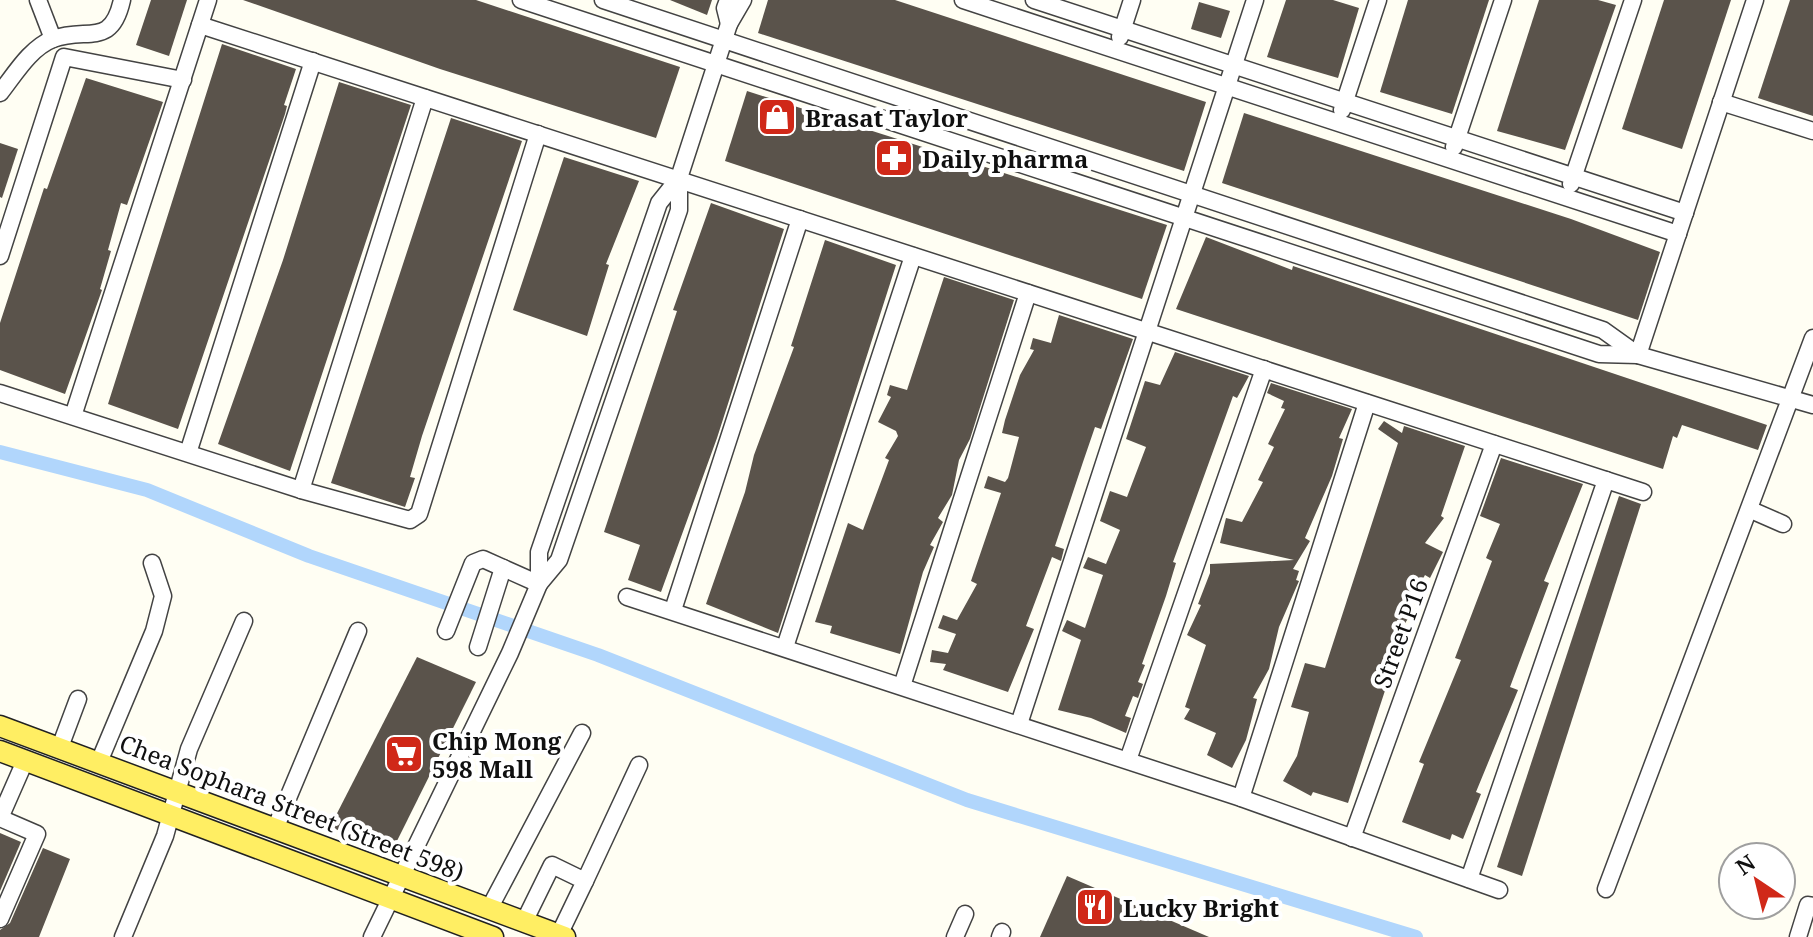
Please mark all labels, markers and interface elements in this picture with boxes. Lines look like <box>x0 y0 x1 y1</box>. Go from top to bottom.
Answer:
shop icon: Brasat Taylor <box>756 96 798 138</box>
place label: Brasat Taylor <box>805 101 968 134</box>
pharmacy icon: Daily pharma <box>873 137 915 179</box>
place label: Daily pharma <box>922 142 1088 175</box>
street label: Street P16 <box>1365 574 1435 692</box>
place label: Chip Mong 598 Mall <box>432 724 562 785</box>
street label: Chea Sophara Street (Street 598) <box>115 726 469 888</box>
supermarket icon: Chip Mong 598 Mall <box>383 733 425 775</box>
north arrow <box>1717 841 1797 921</box>
text: N <box>1729 847 1761 881</box>
restaurant icon: Lucky Bright <box>1074 886 1116 928</box>
place label: Lucky Bright <box>1123 891 1279 924</box>

